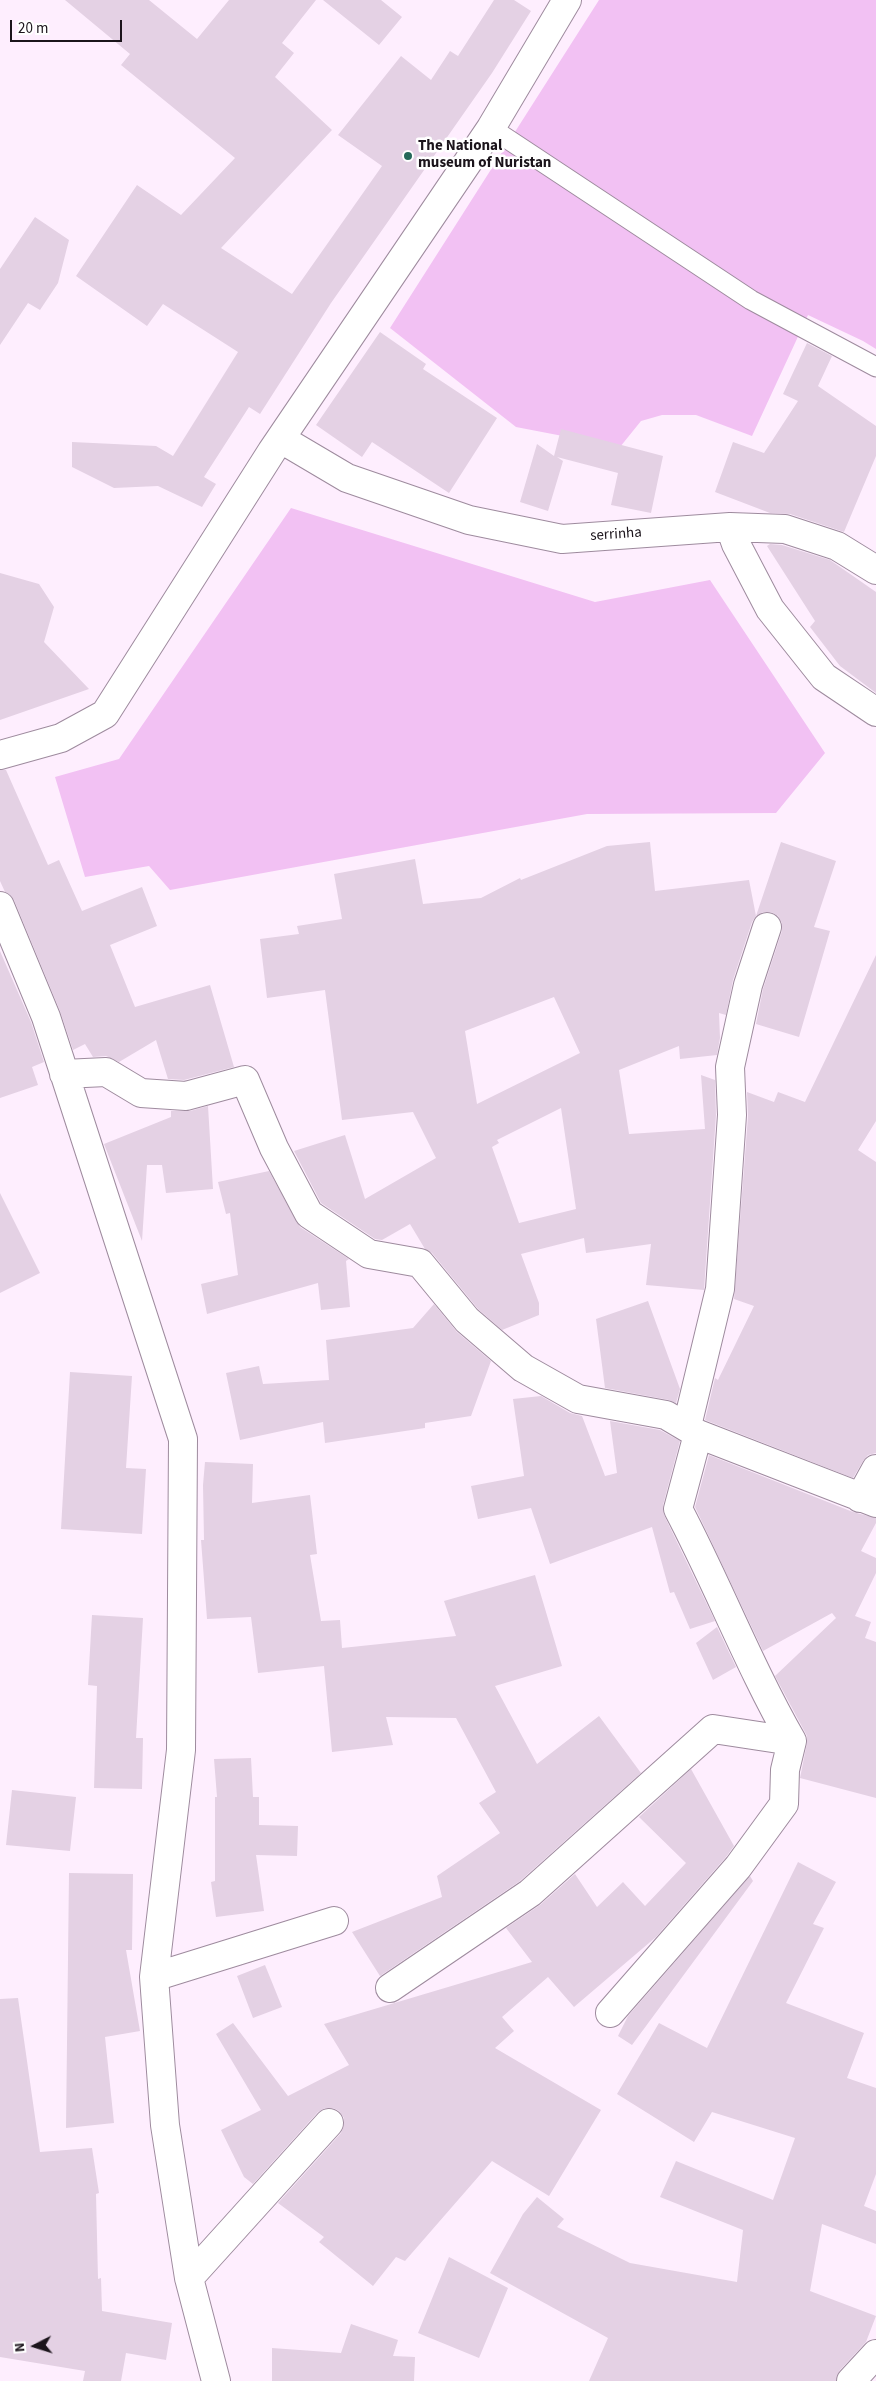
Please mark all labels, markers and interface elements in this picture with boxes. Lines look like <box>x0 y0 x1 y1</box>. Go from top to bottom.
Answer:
scale bar <box>12 10 125 42</box>
text: 20 m <box>18 18 48 39</box>
place label: The National museum of Nuristan <box>418 138 551 173</box>
marker: The National museum of Nuristan <box>402 150 414 162</box>
street label: serrinha <box>590 524 642 546</box>
north arrow <box>10 2321 60 2371</box>
text: N <box>10 2342 30 2353</box>

